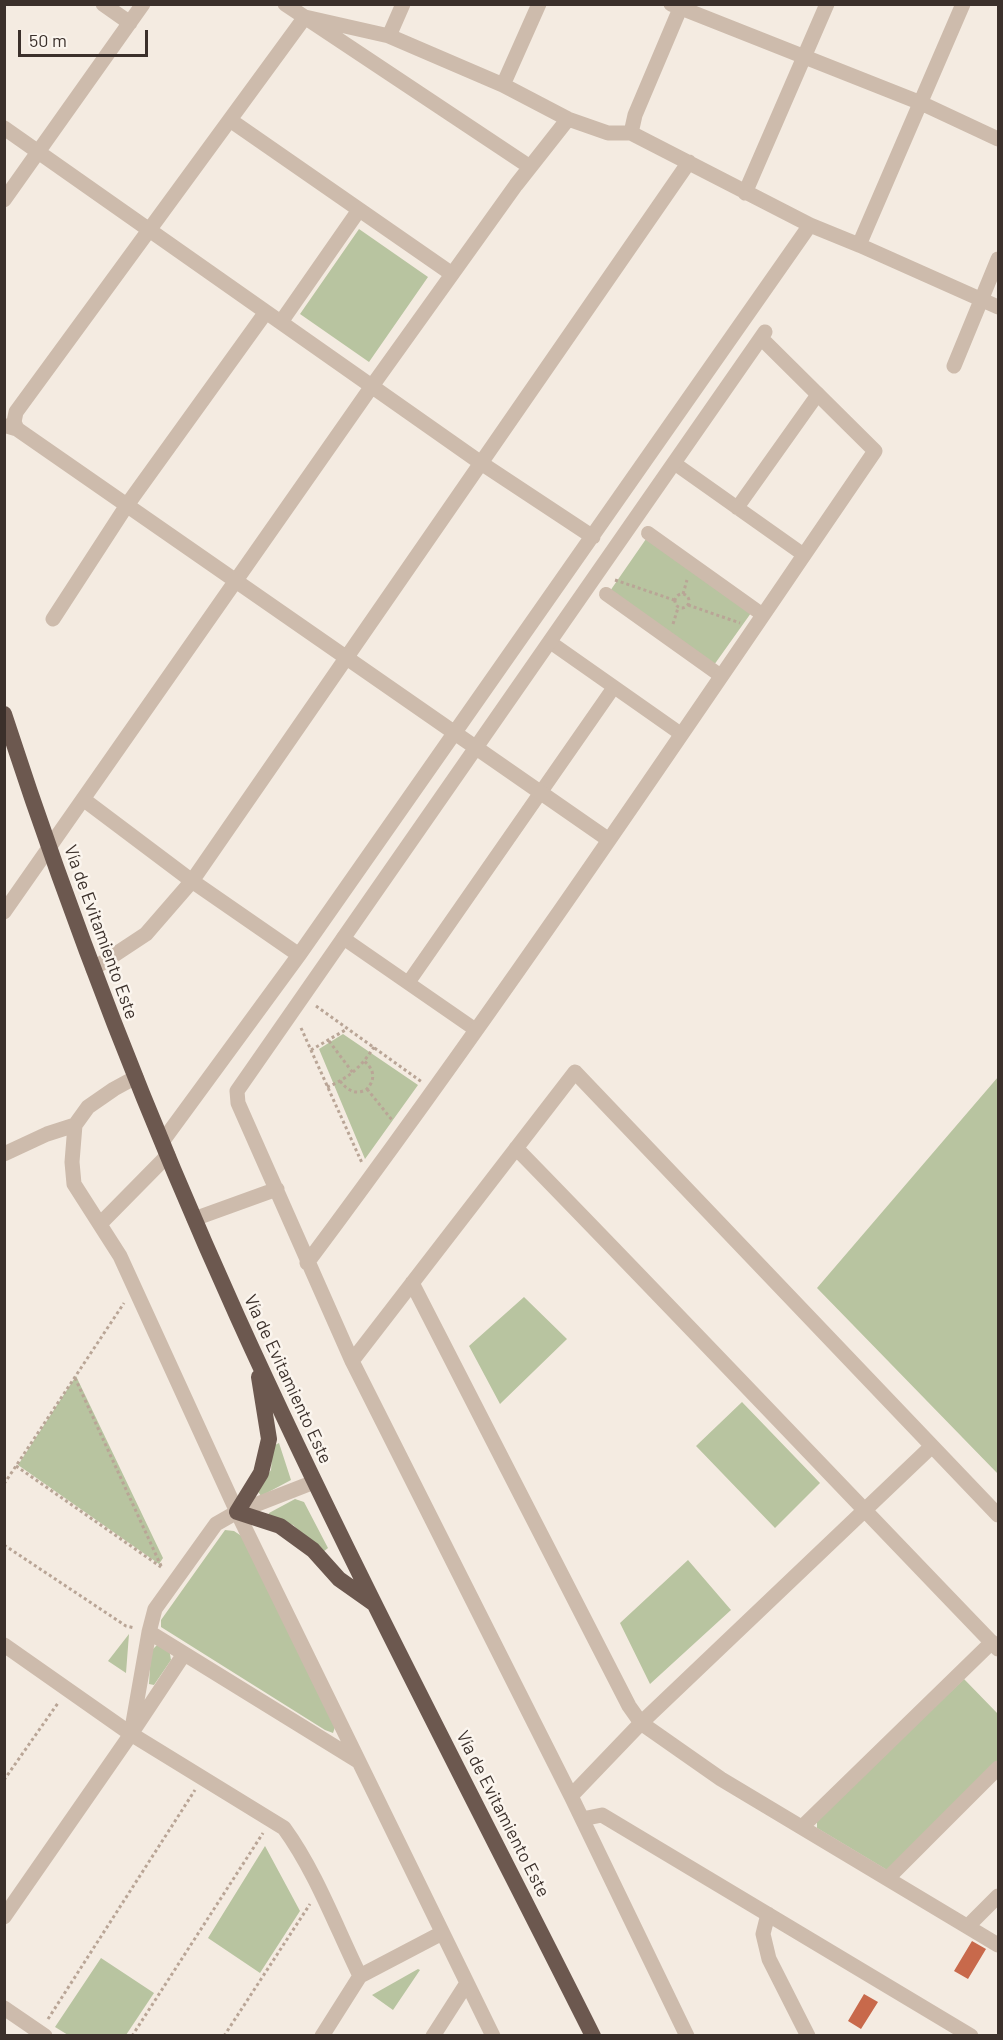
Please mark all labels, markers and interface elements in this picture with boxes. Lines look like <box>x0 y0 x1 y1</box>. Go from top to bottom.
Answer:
scale bar <box>21 18 152 56</box>
text: 50 m <box>29 29 67 51</box>
street label: Vía de Evitamiento Este <box>59 842 143 1022</box>
street label: Vía de Evitamiento Este <box>239 1291 337 1467</box>
street label: Vía de Evitamiento Este <box>452 1727 554 1901</box>

